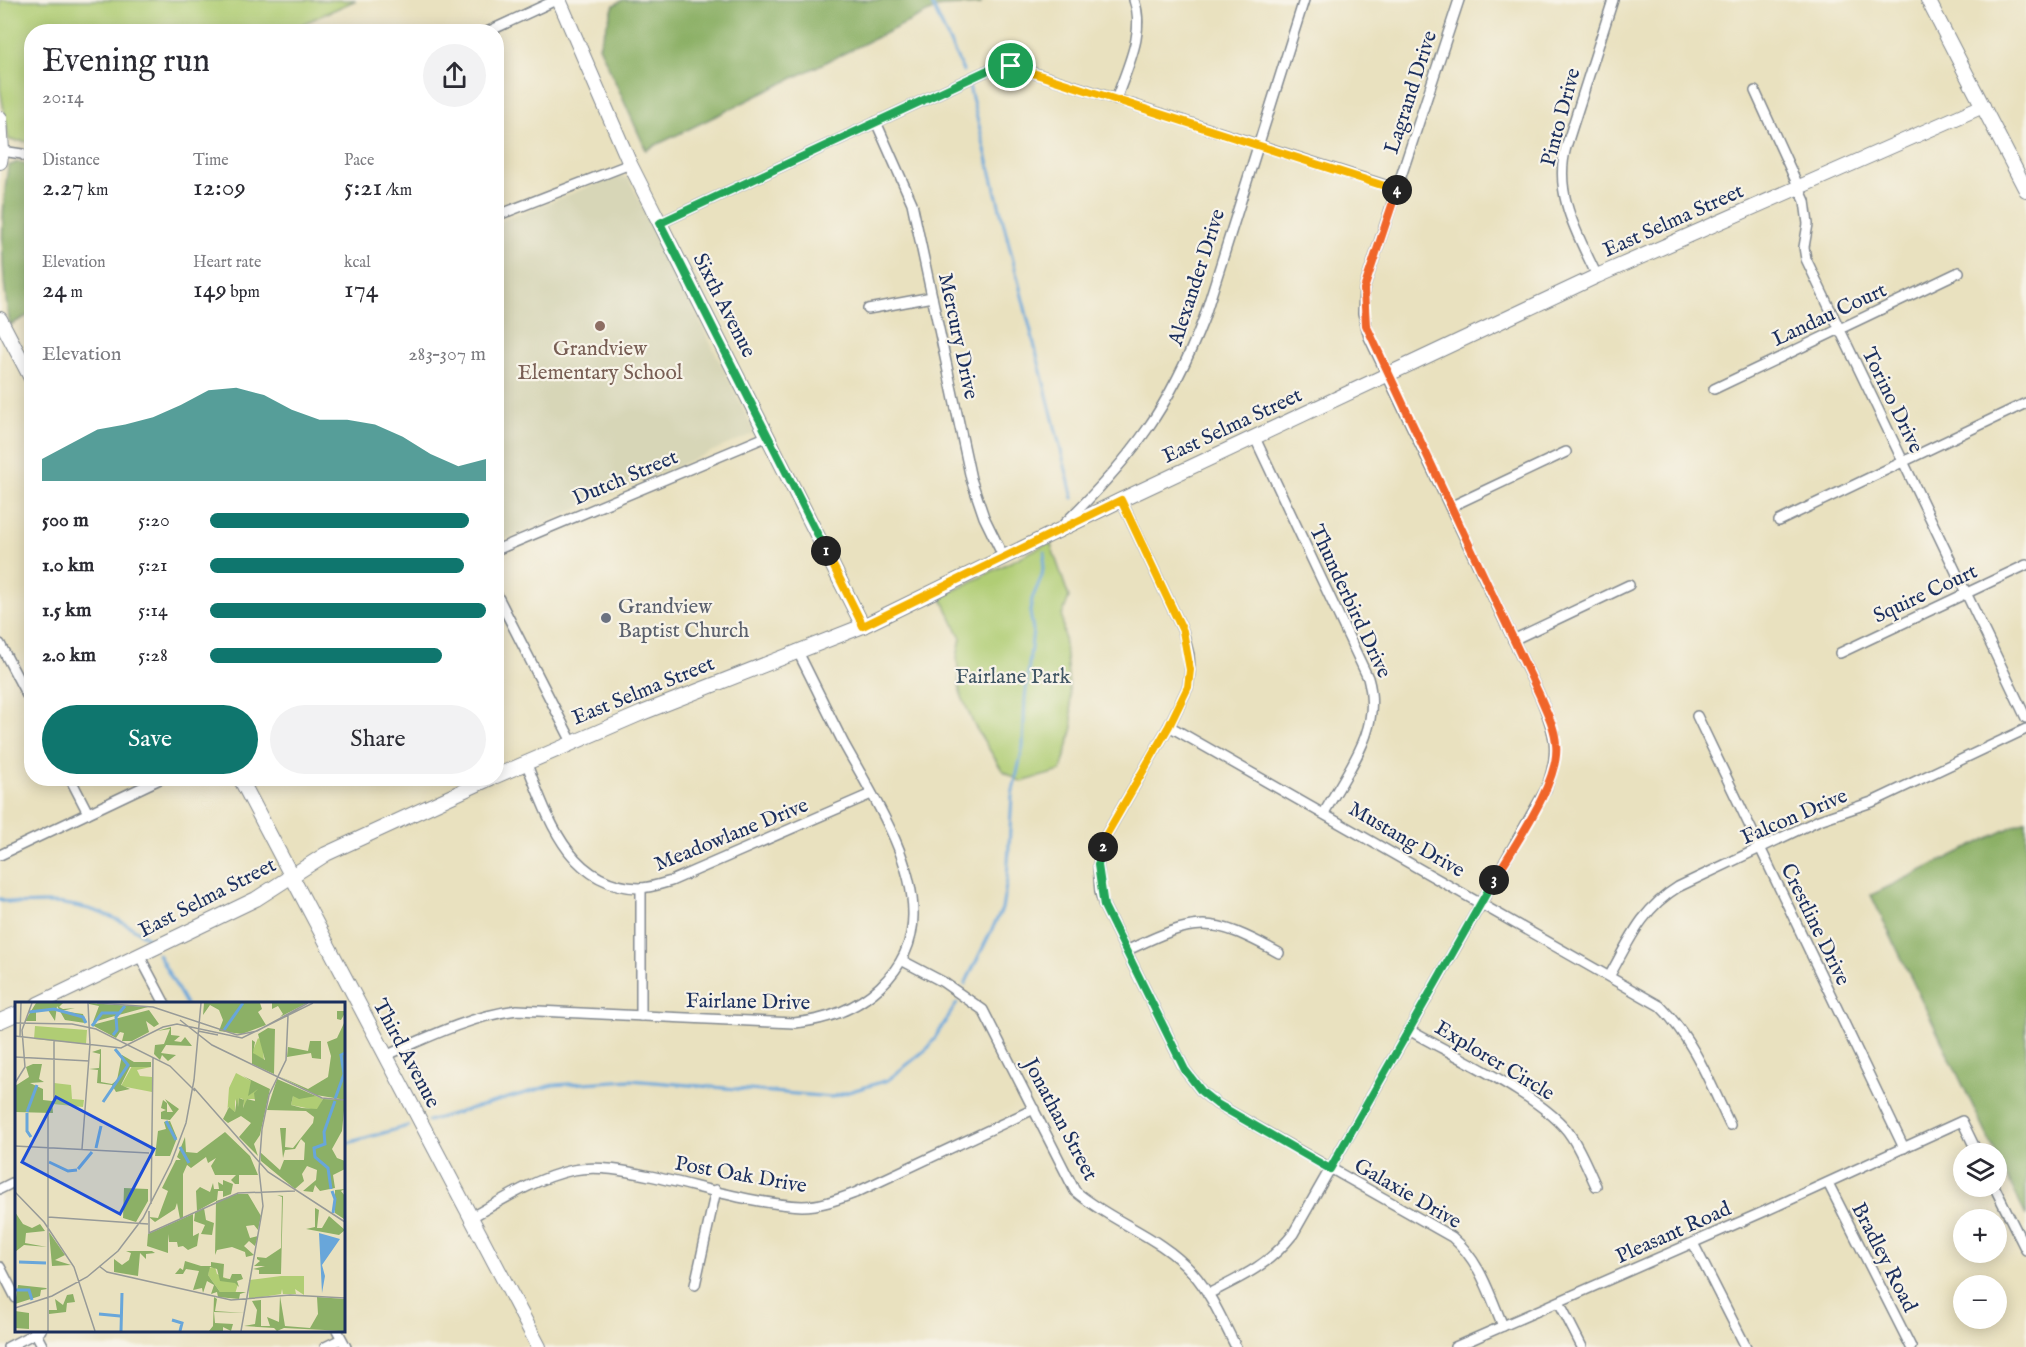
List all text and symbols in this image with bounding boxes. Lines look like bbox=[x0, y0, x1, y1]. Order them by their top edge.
street label: Lagrand Drive bbox=[1379, 27, 1444, 158]
pin bbox=[985, 40, 1036, 91]
text: Evening run bbox=[42, 41, 210, 83]
button: share bbox=[423, 44, 486, 107]
icon: arrive bbox=[994, 49, 1027, 82]
street label: Pinto Drive bbox=[1535, 65, 1588, 170]
text: 20:14 bbox=[42, 85, 84, 110]
text: Distance bbox=[42, 151, 100, 171]
text: Time bbox=[193, 151, 229, 171]
text: Pace bbox=[344, 151, 374, 171]
text: 2.27 bbox=[42, 171, 84, 204]
text: 12:09 bbox=[193, 171, 246, 204]
text: 5:21 bbox=[344, 171, 382, 204]
pin: 4 bbox=[1382, 175, 1412, 205]
street label: East Selma Street bbox=[1599, 178, 1748, 264]
text: 4 bbox=[1393, 180, 1401, 200]
text: km bbox=[84, 181, 108, 201]
text: /km bbox=[382, 181, 412, 201]
street label: Alexander Drive bbox=[1162, 205, 1232, 350]
street label: Sixth Avenue bbox=[686, 249, 762, 363]
text: Elevation bbox=[42, 253, 105, 273]
text: Heart rate bbox=[193, 253, 261, 273]
text: kcal bbox=[344, 253, 371, 273]
street label: Mercury Drive bbox=[931, 271, 984, 402]
text: 24 bbox=[42, 273, 67, 306]
text: 149 bbox=[193, 273, 227, 306]
text: 174 bbox=[344, 273, 379, 306]
street label: Landau Court bbox=[1768, 277, 1891, 354]
text: m bbox=[67, 283, 83, 303]
text: bpm bbox=[227, 283, 260, 303]
marker: Grandview Elementary School bbox=[593, 319, 607, 333]
place label: Grandview Elementary School bbox=[518, 336, 683, 387]
text: Elevation bbox=[42, 342, 121, 367]
text: 283–307 m bbox=[408, 342, 486, 367]
street label: Torino Drive bbox=[1855, 344, 1929, 458]
street label: East Selma Street bbox=[1158, 382, 1307, 471]
street label: Dutch Street bbox=[569, 444, 682, 513]
text: 500 m bbox=[42, 508, 89, 533]
text: 5:20 bbox=[138, 508, 170, 533]
street label: Thunderbird Drive bbox=[1302, 521, 1397, 683]
pin: 1 bbox=[811, 536, 841, 566]
text: 1 bbox=[823, 541, 829, 561]
text: 1.0 km bbox=[42, 553, 94, 578]
text: 5:21 bbox=[138, 553, 167, 578]
street label: Squire Court bbox=[1869, 559, 1982, 630]
place label: Grandview Baptist Church bbox=[618, 594, 749, 645]
text: 1.5 km bbox=[42, 598, 92, 623]
text: 5:14 bbox=[138, 598, 168, 623]
marker: Grandview Baptist Church bbox=[599, 611, 613, 625]
text: 2.0 km bbox=[42, 643, 96, 668]
text: 5:28 bbox=[138, 643, 168, 668]
street label: East Selma Street bbox=[568, 651, 719, 732]
park label: Fairlane Park bbox=[955, 664, 1072, 691]
button: Save bbox=[42, 705, 258, 774]
button: Share bbox=[270, 705, 486, 774]
street label: Falcon Drive bbox=[1737, 783, 1852, 852]
street label: Meadowlane Drive bbox=[651, 792, 813, 879]
street label: Mustang Drive bbox=[1343, 796, 1470, 885]
pin: 2 bbox=[1088, 832, 1118, 862]
text: 2 bbox=[1099, 837, 1107, 857]
street label: East Selma Street bbox=[134, 852, 281, 945]
street label: Crestline Drive bbox=[1773, 859, 1856, 990]
pin: 3 bbox=[1479, 865, 1509, 895]
text: 3 bbox=[1491, 870, 1497, 890]
street label: Fairlane Drive bbox=[685, 988, 811, 1017]
street label: Third Avenue bbox=[366, 994, 446, 1113]
inset map bbox=[15, 1002, 345, 1332]
street label: Explorer Circle bbox=[1429, 1015, 1559, 1108]
street label: Jonathan Street bbox=[1015, 1052, 1103, 1186]
map controls bbox=[1953, 1143, 2007, 1329]
button: layers bbox=[1953, 1143, 2007, 1197]
street label: Post Oak Drive bbox=[673, 1151, 809, 1200]
street label: Galaxie Drive bbox=[1349, 1153, 1466, 1236]
street label: Pleasant Road bbox=[1612, 1196, 1736, 1271]
street label: Bradley Road bbox=[1844, 1198, 1923, 1318]
button: + bbox=[1953, 1209, 2007, 1263]
button: − bbox=[1953, 1275, 2007, 1329]

